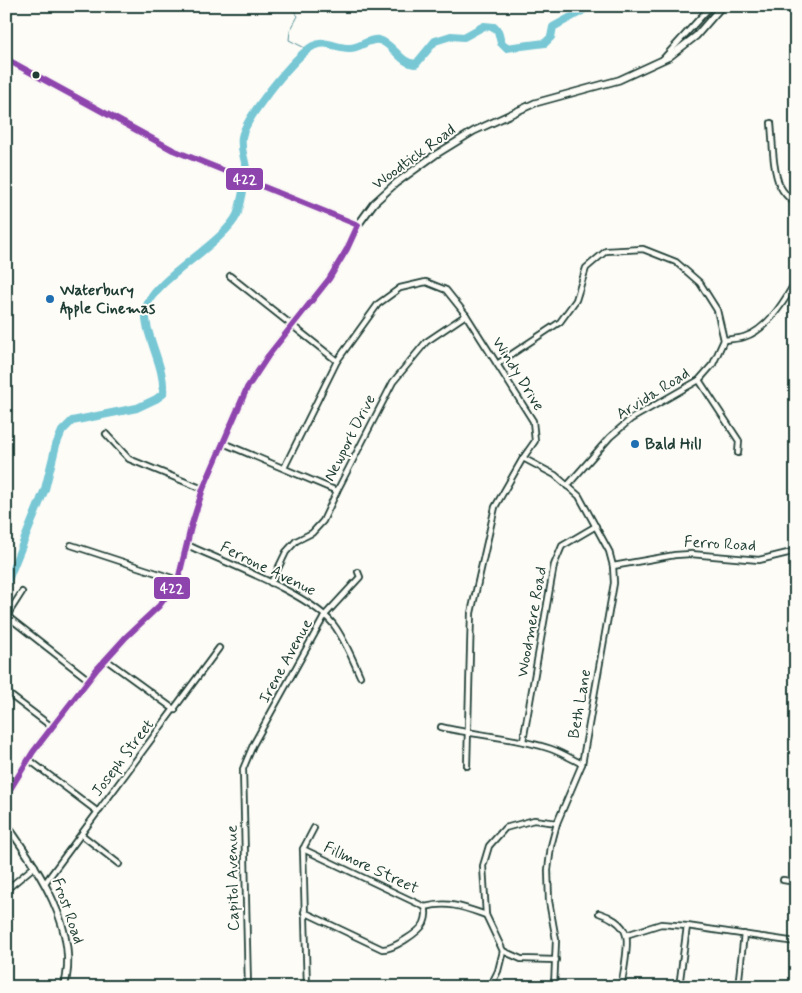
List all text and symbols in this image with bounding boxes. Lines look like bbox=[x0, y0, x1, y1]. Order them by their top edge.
unlabelled marker bbox=[31, 70, 41, 80]
street label: Woodtick Road bbox=[368, 120, 460, 194]
line badge: 422 bbox=[225, 167, 264, 191]
text: 422 bbox=[233, 171, 258, 189]
place label: Waterbury Apple Cinemas bbox=[59, 280, 156, 320]
marker: Waterbury Apple Cinemas bbox=[44, 293, 56, 305]
street label: Windy Drive bbox=[487, 333, 549, 415]
street label: Arvida Road bbox=[612, 363, 694, 425]
street label: Newport Drive bbox=[319, 391, 381, 485]
place label: Bald Hill bbox=[645, 434, 701, 455]
marker: Bald Hill bbox=[629, 438, 641, 450]
street label: Ferro Road bbox=[684, 532, 756, 556]
street label: Ferrone Avenue bbox=[217, 537, 319, 601]
street label: Woodmere Road bbox=[512, 565, 552, 679]
line badge: 422 bbox=[153, 576, 191, 600]
text: 422 bbox=[160, 580, 185, 598]
street label: Irene Avenue bbox=[254, 615, 318, 707]
street label: Beth Lane bbox=[564, 668, 596, 740]
street label: Joseph Street bbox=[87, 715, 159, 801]
street label: Capitol Avenue bbox=[222, 825, 244, 931]
street label: Fillmore Street bbox=[320, 837, 422, 899]
street label: Frost Road bbox=[47, 875, 89, 947]

